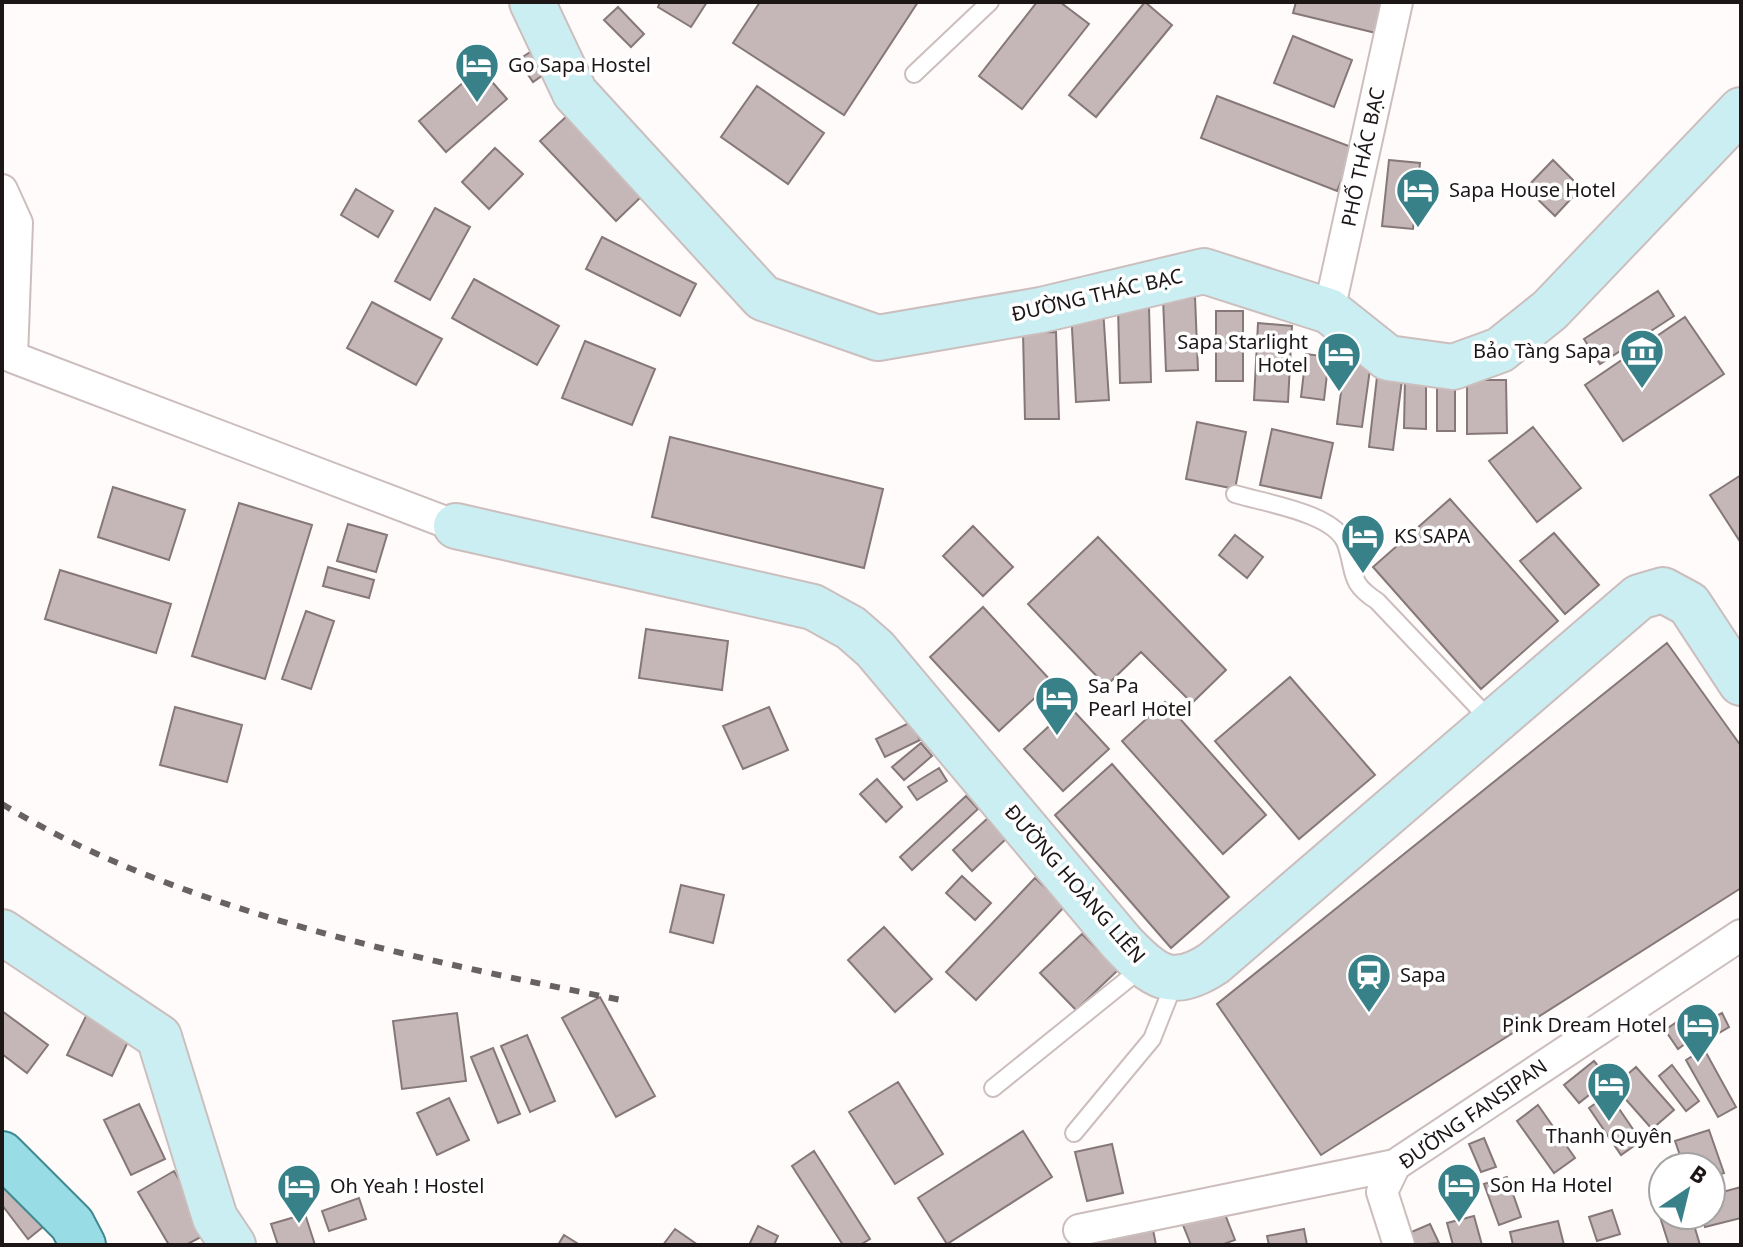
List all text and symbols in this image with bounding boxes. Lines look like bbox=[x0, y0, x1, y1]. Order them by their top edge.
hotel icon: Go Sapa Hostel bbox=[453, 41, 501, 104]
place label: Go Sapa Hostel bbox=[508, 51, 651, 78]
street label: PHỐ THÁC BẠC bbox=[1335, 84, 1391, 229]
hotel icon: Sapa House Hotel bbox=[1394, 166, 1442, 229]
place label: Sapa House Hotel bbox=[1449, 176, 1616, 203]
street label: ĐƯỜNG THÁC BẠC bbox=[1009, 262, 1185, 327]
museum icon: Bảo Tàng Sapa bbox=[1618, 327, 1666, 390]
place label: Sapa Starlight Hotel bbox=[1177, 328, 1308, 378]
hotel icon: Sapa Starlight Hotel bbox=[1315, 330, 1363, 393]
place label: Bảo Tàng Sapa bbox=[1473, 337, 1611, 364]
hotel icon: KS SAPA bbox=[1339, 512, 1387, 575]
place label: KS SAPA bbox=[1394, 522, 1470, 549]
place label: Sa Pa Pearl Hotel bbox=[1088, 672, 1192, 722]
hotel icon: Sa Pa Pearl Hotel bbox=[1033, 674, 1081, 737]
street label: ĐƯỜNG HOÀNG LIÊN bbox=[999, 799, 1152, 969]
station icon: Sapa bbox=[1345, 951, 1393, 1014]
place label: Sapa bbox=[1400, 961, 1446, 988]
hotel icon: Pink Dream Hotel bbox=[1674, 1001, 1722, 1064]
place label: Pink Dream Hotel bbox=[1502, 1011, 1667, 1038]
street label: ĐƯỜNG FANSIPAN bbox=[1393, 1052, 1552, 1175]
hotel icon: Thanh Quyên bbox=[1585, 1060, 1633, 1123]
place label: Thanh Quyên bbox=[1546, 1122, 1672, 1149]
north arrow bbox=[1647, 1151, 1727, 1231]
text: B bbox=[1684, 1157, 1714, 1190]
hotel icon: Son Ha Hotel bbox=[1435, 1161, 1483, 1224]
hotel icon: Oh Yeah ! Hostel bbox=[275, 1162, 323, 1225]
place label: Son Ha Hotel bbox=[1490, 1171, 1612, 1198]
place label: Oh Yeah ! Hostel bbox=[330, 1172, 484, 1199]

